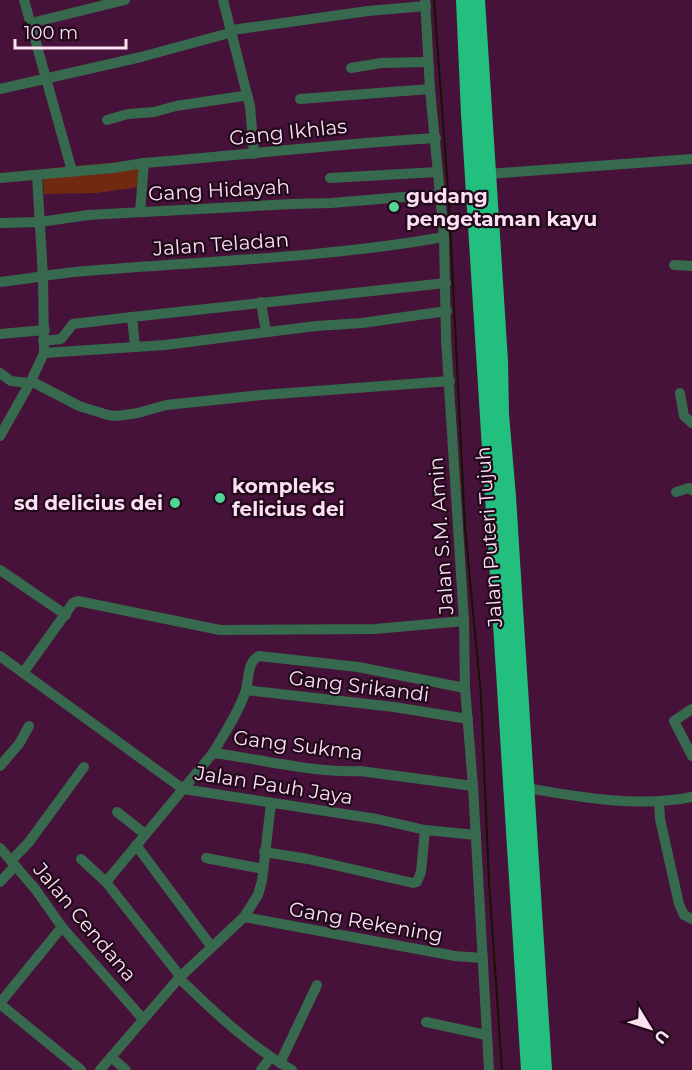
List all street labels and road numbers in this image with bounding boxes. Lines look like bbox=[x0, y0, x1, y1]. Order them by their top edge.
street label: Gang Ikhlas bbox=[228, 114, 348, 150]
street label: Gang Hidayah bbox=[147, 174, 291, 206]
street label: Jalan Teladan bbox=[151, 227, 290, 261]
street label: Jalan Puteri Tujuh bbox=[471, 446, 507, 629]
street label: Jalan S.M. Amin bbox=[424, 456, 459, 617]
street label: Gang Srikandi bbox=[287, 665, 431, 707]
street label: Gang Sukma bbox=[232, 725, 364, 765]
street label: Jalan Pauh Jaya bbox=[192, 761, 355, 809]
street label: Jalan Cendana bbox=[28, 857, 142, 986]
street label: Gang Rekening bbox=[287, 897, 445, 947]

